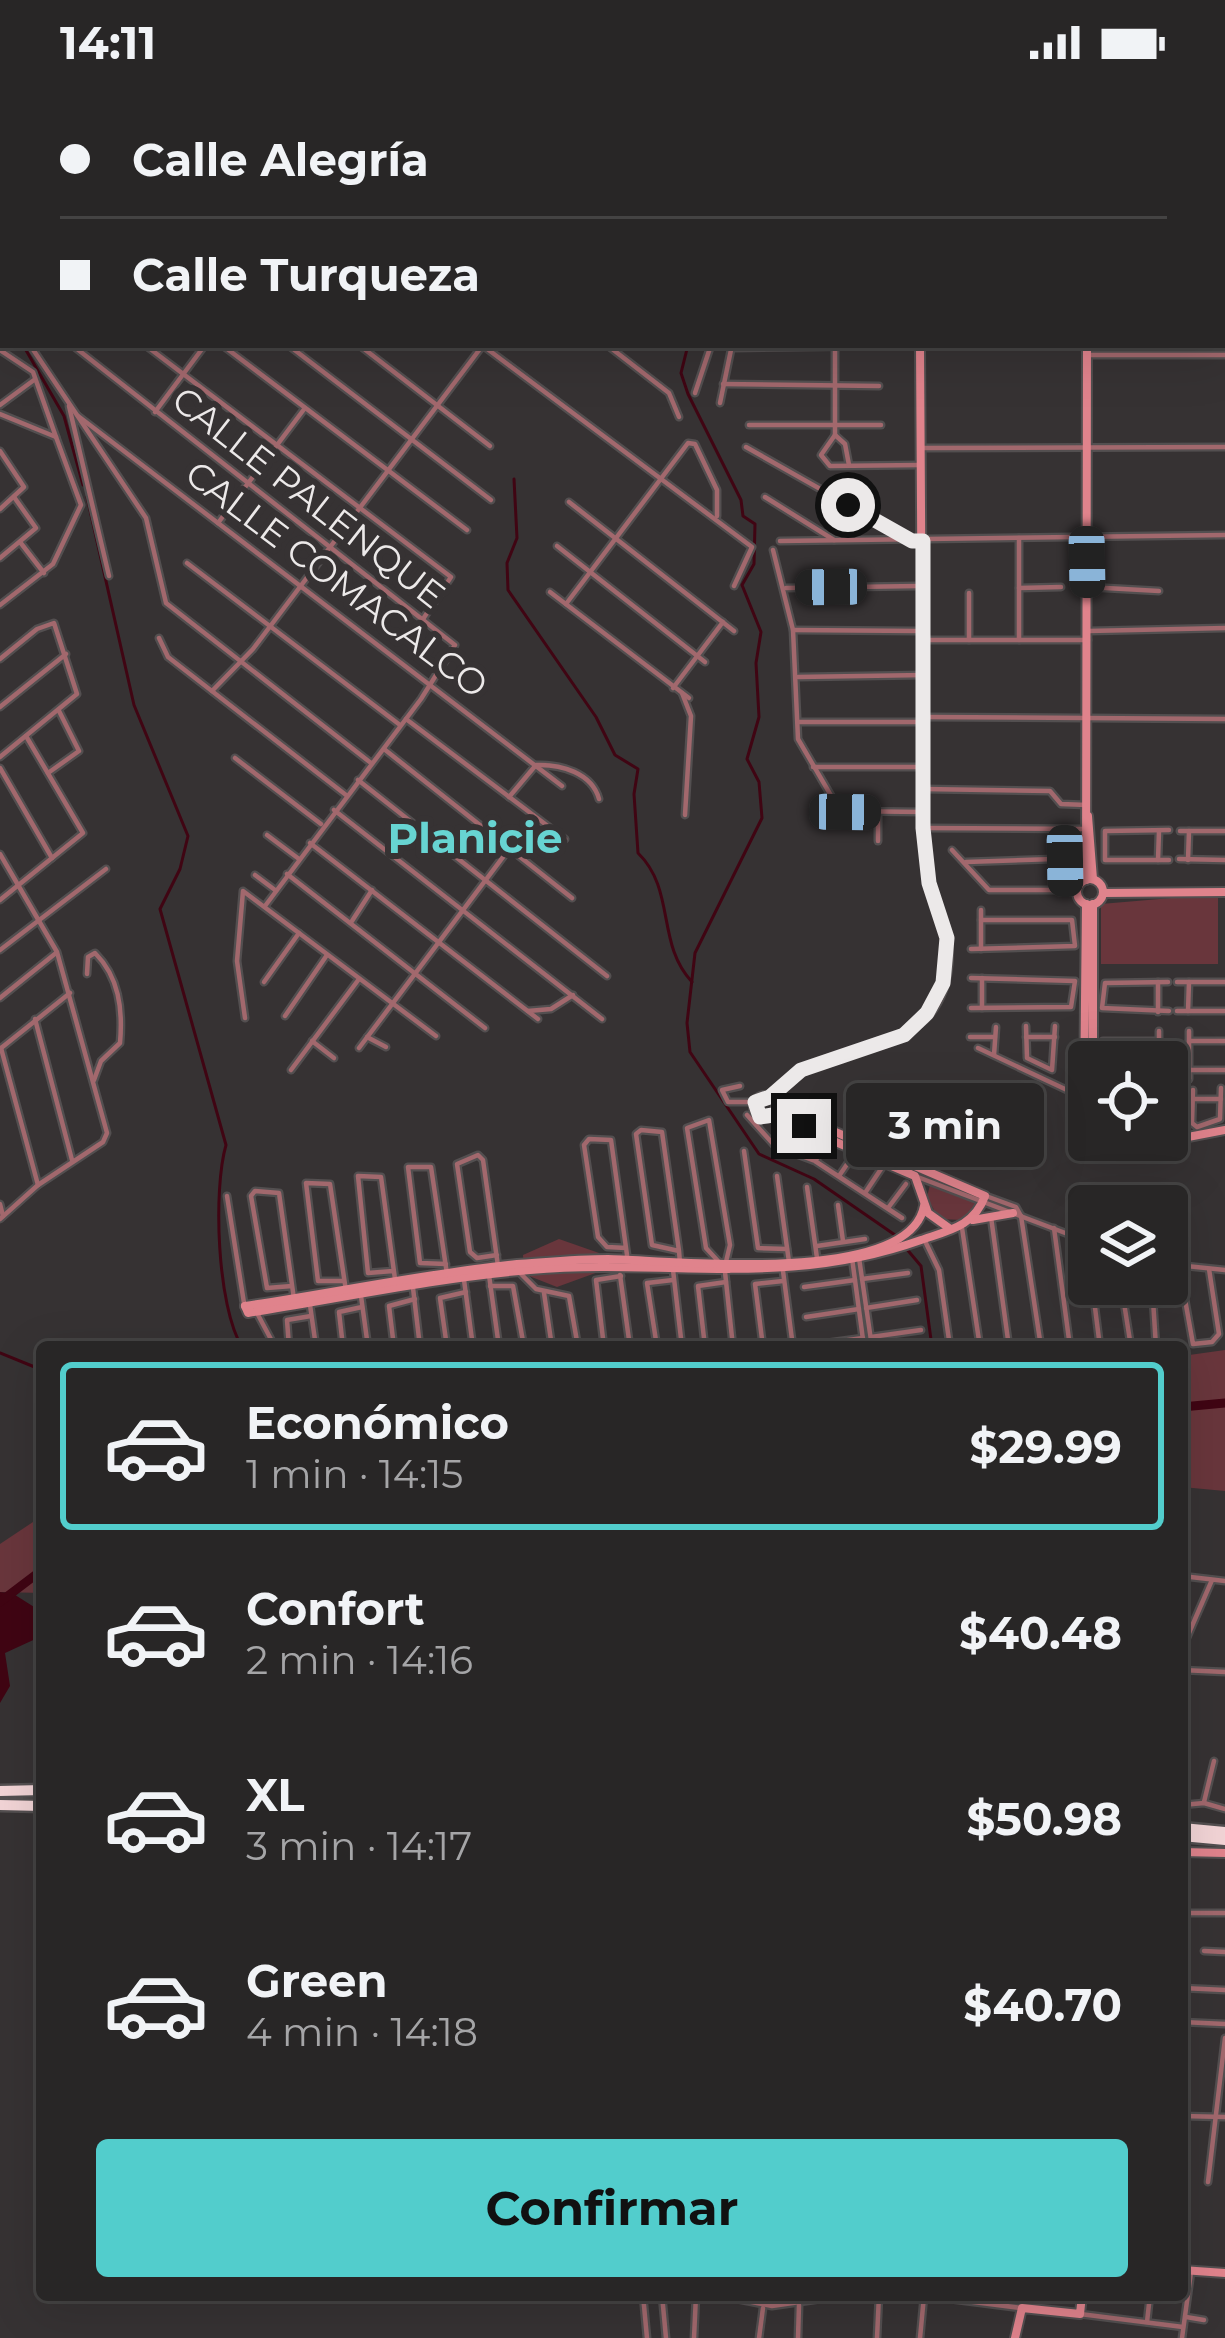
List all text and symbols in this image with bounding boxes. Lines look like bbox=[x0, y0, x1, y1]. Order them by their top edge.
text: 14:11 bbox=[60, 15, 156, 70]
text: Calle Alegría bbox=[132, 132, 429, 187]
text: Calle Turqueza bbox=[132, 247, 480, 302]
street label: CALLE PALENQUE bbox=[164, 377, 454, 617]
street label: CALLE COMACALCO bbox=[177, 451, 497, 707]
route start bbox=[821, 478, 875, 532]
car bbox=[1068, 526, 1106, 598]
car bbox=[795, 568, 867, 606]
car bbox=[809, 793, 881, 831]
district label: Planicie bbox=[388, 812, 562, 864]
car bbox=[1046, 825, 1084, 897]
map controls bbox=[1068, 1041, 1188, 1305]
button: locate bbox=[1068, 1041, 1188, 1161]
callout: 3 min bbox=[846, 1084, 1044, 1168]
route end bbox=[777, 1099, 831, 1153]
text: 3 min bbox=[888, 1101, 1002, 1149]
button: layers bbox=[1068, 1185, 1188, 1305]
icon: car bbox=[102, 1392, 210, 1500]
text: Económico bbox=[246, 1395, 509, 1450]
text: $29.99 bbox=[970, 1419, 1122, 1474]
text: 1 min · 14:15 bbox=[246, 1450, 463, 1498]
icon: car bbox=[102, 1578, 210, 1686]
text: Confort bbox=[246, 1581, 425, 1636]
text: $40.48 bbox=[959, 1605, 1122, 1660]
text: 2 min · 14:16 bbox=[246, 1636, 473, 1684]
icon: car bbox=[102, 1764, 210, 1872]
text: XL bbox=[246, 1767, 304, 1822]
text: $50.98 bbox=[966, 1791, 1122, 1846]
text: 3 min · 14:17 bbox=[246, 1822, 472, 1870]
icon: car bbox=[102, 1950, 210, 2058]
text: Green bbox=[246, 1953, 388, 2008]
text: $40.70 bbox=[963, 1977, 1122, 2032]
text: 4 min · 14:18 bbox=[246, 2008, 478, 2056]
button: Confirmar bbox=[96, 2139, 1128, 2277]

